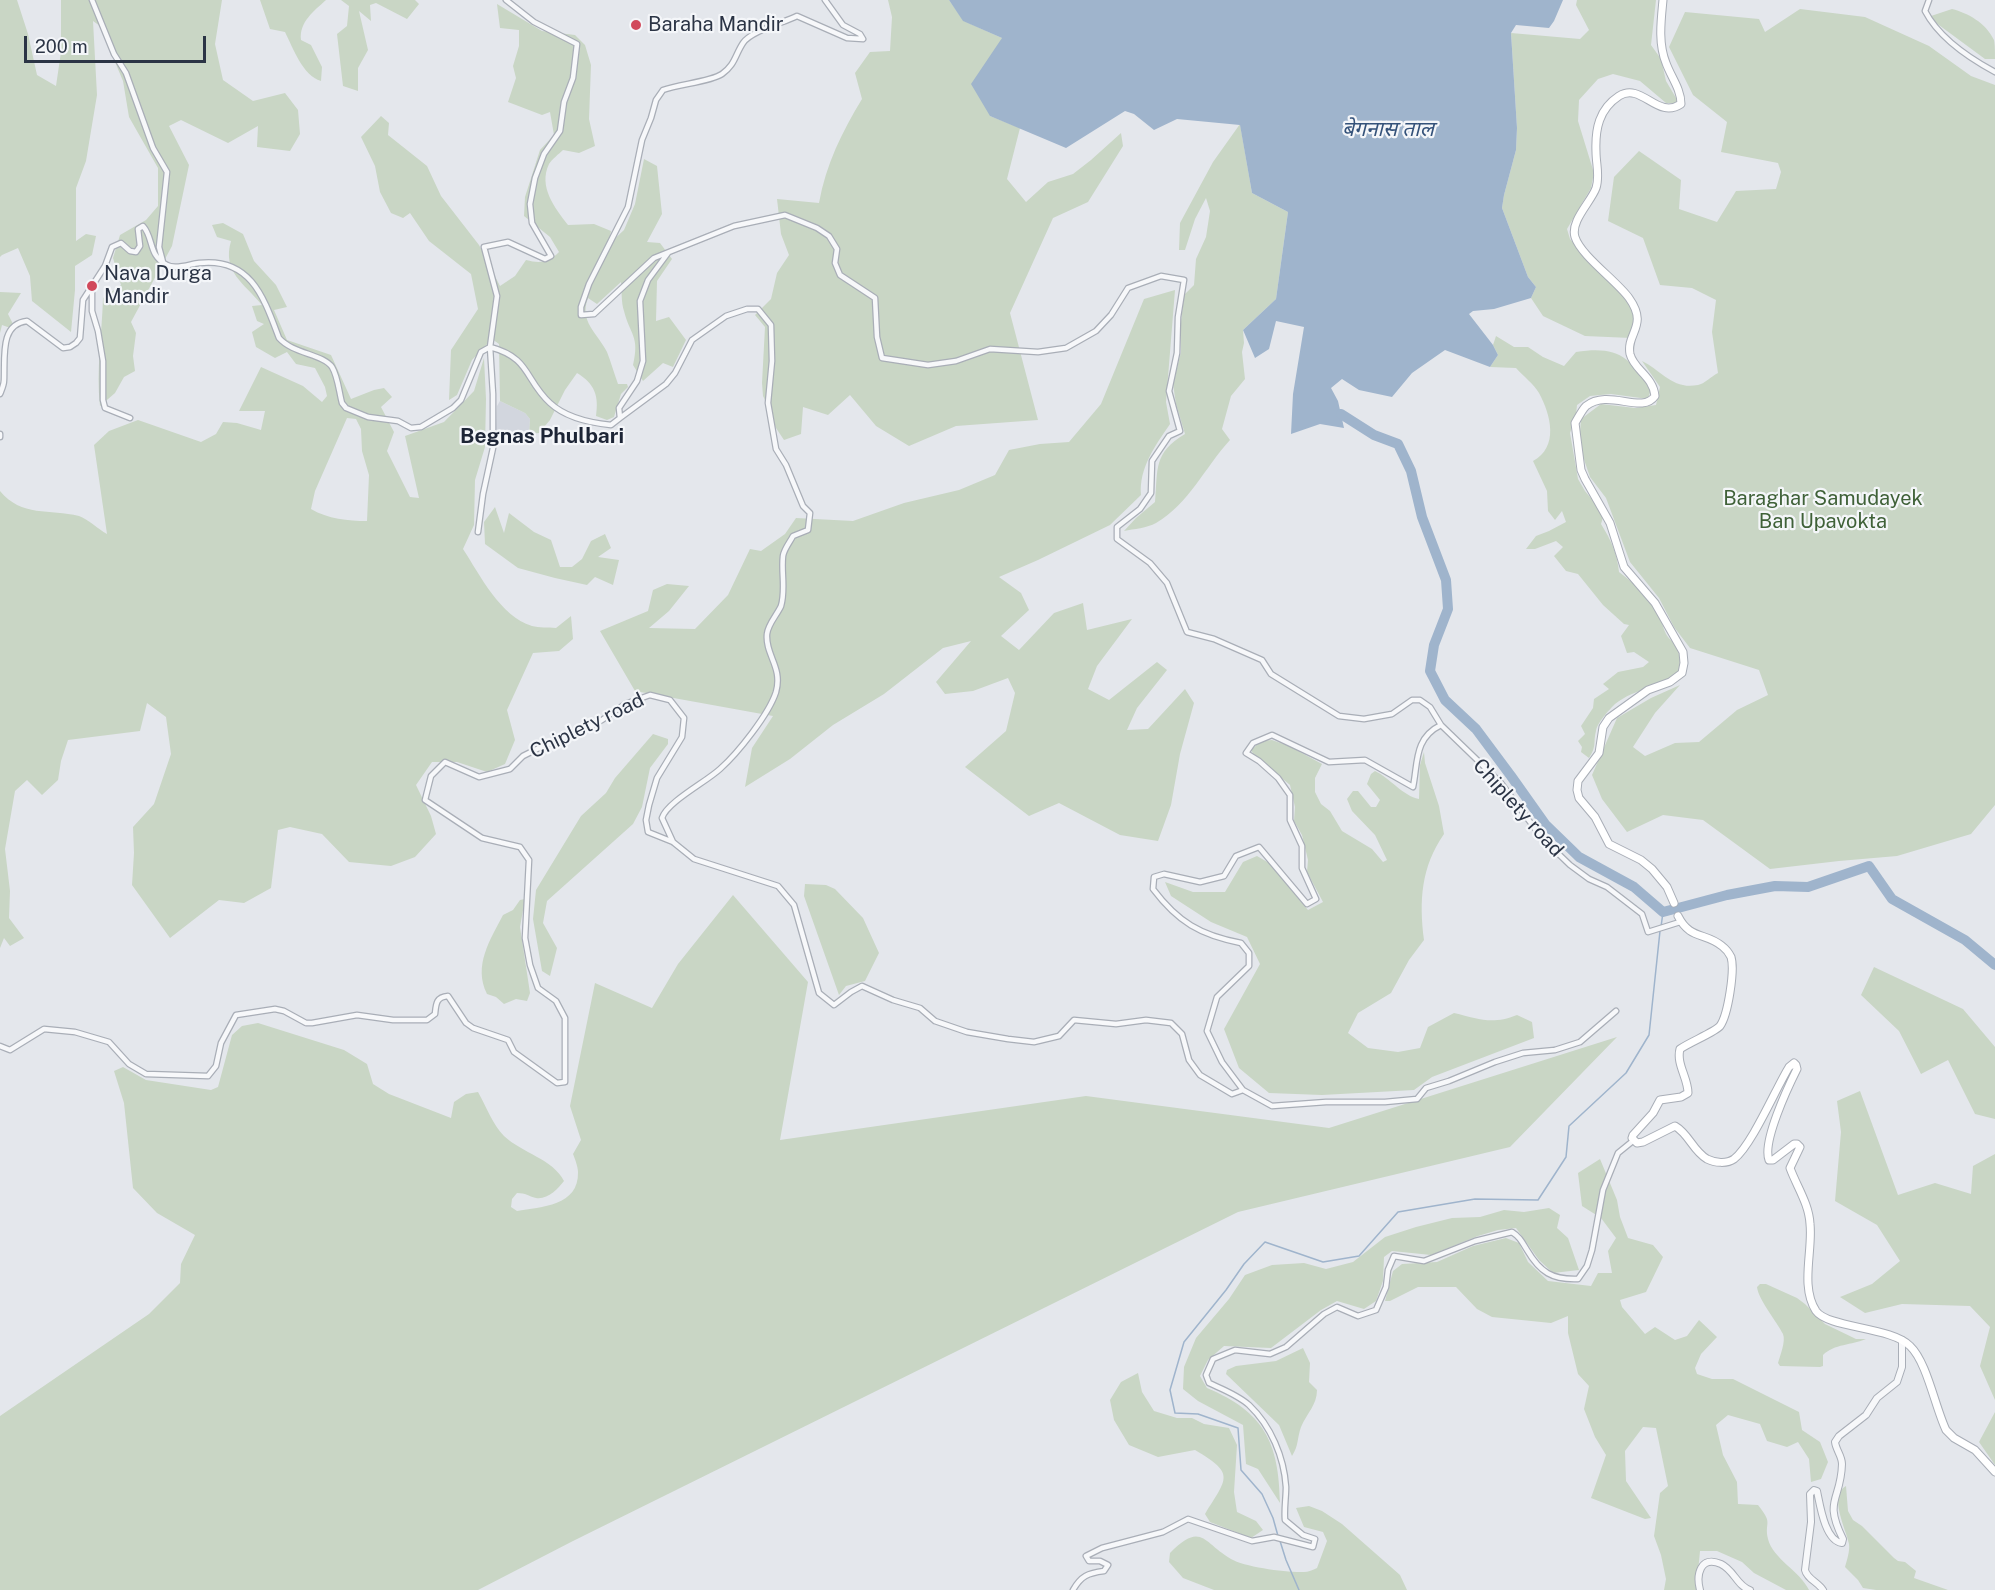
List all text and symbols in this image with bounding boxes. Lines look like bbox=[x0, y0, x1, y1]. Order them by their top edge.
place label: Baraha Mandir bbox=[648, 13, 784, 37]
marker: Baraha Mandir bbox=[629, 18, 643, 32]
scale bar bbox=[27, 24, 208, 62]
text: 200 m bbox=[35, 36, 88, 57]
water label: बेगनास ताल bbox=[1342, 117, 1434, 143]
place label: Nava Durga Mandir bbox=[104, 262, 212, 309]
marker: Nava Durga Mandir bbox=[85, 279, 99, 293]
district label: Begnas Phulbari bbox=[460, 424, 624, 450]
park label: Baraghar Samudayek Ban Upavokta bbox=[1723, 487, 1923, 534]
street label: Chiplety road bbox=[526, 688, 648, 764]
street label: Chiplety road bbox=[1468, 754, 1568, 862]

